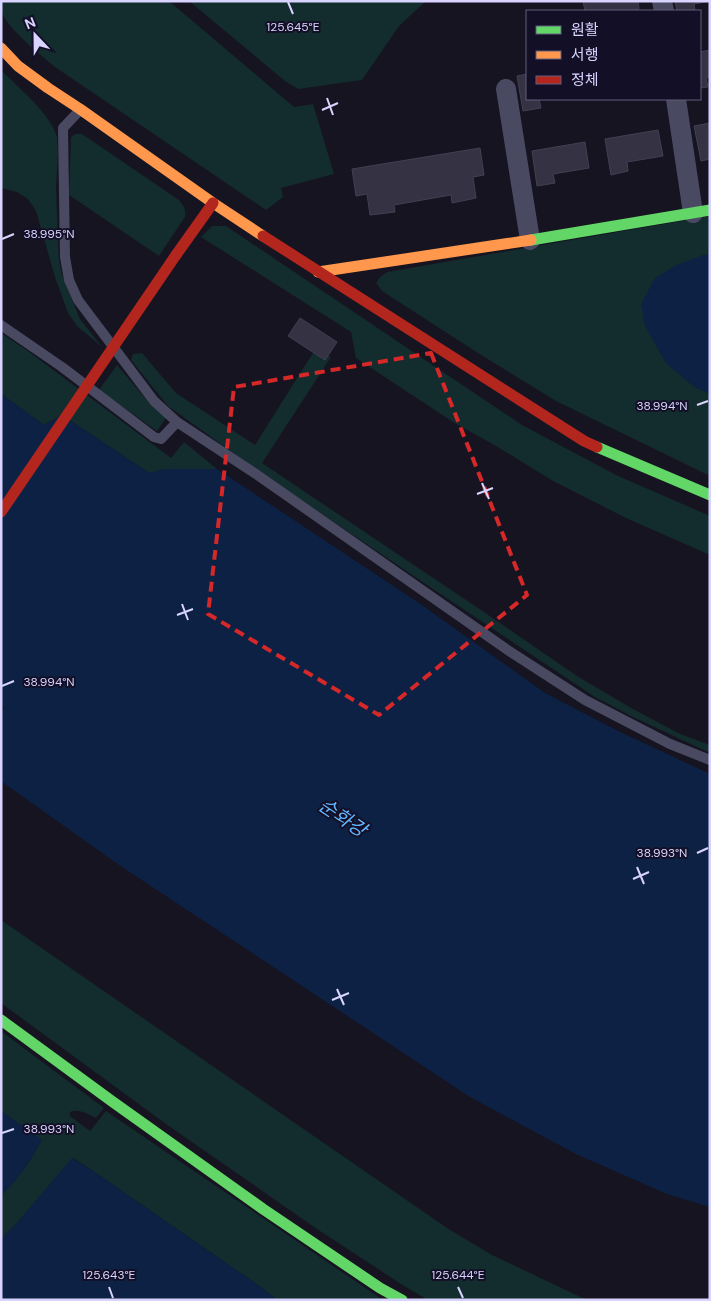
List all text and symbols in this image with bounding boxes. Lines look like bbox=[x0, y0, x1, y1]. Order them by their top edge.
north arrow bbox=[10, 10, 60, 60]
legend bbox=[526, 10, 701, 100]
text: N bbox=[22, 13, 38, 33]
text: 125.645°E bbox=[266, 19, 320, 35]
text: 원활 bbox=[571, 20, 599, 40]
text: 서행 bbox=[571, 45, 599, 65]
text: 정체 bbox=[571, 70, 599, 90]
text: 38.995°N bbox=[23, 226, 75, 242]
text: 38.994°N bbox=[636, 398, 688, 414]
text: 38.994°N bbox=[23, 674, 75, 690]
water label: 순화강 bbox=[314, 792, 374, 844]
text: 38.993°N bbox=[637, 845, 687, 861]
text: 38.993°N bbox=[24, 1121, 74, 1137]
text: 125.643°E bbox=[83, 1267, 136, 1283]
text: 125.644°E bbox=[432, 1267, 485, 1283]

